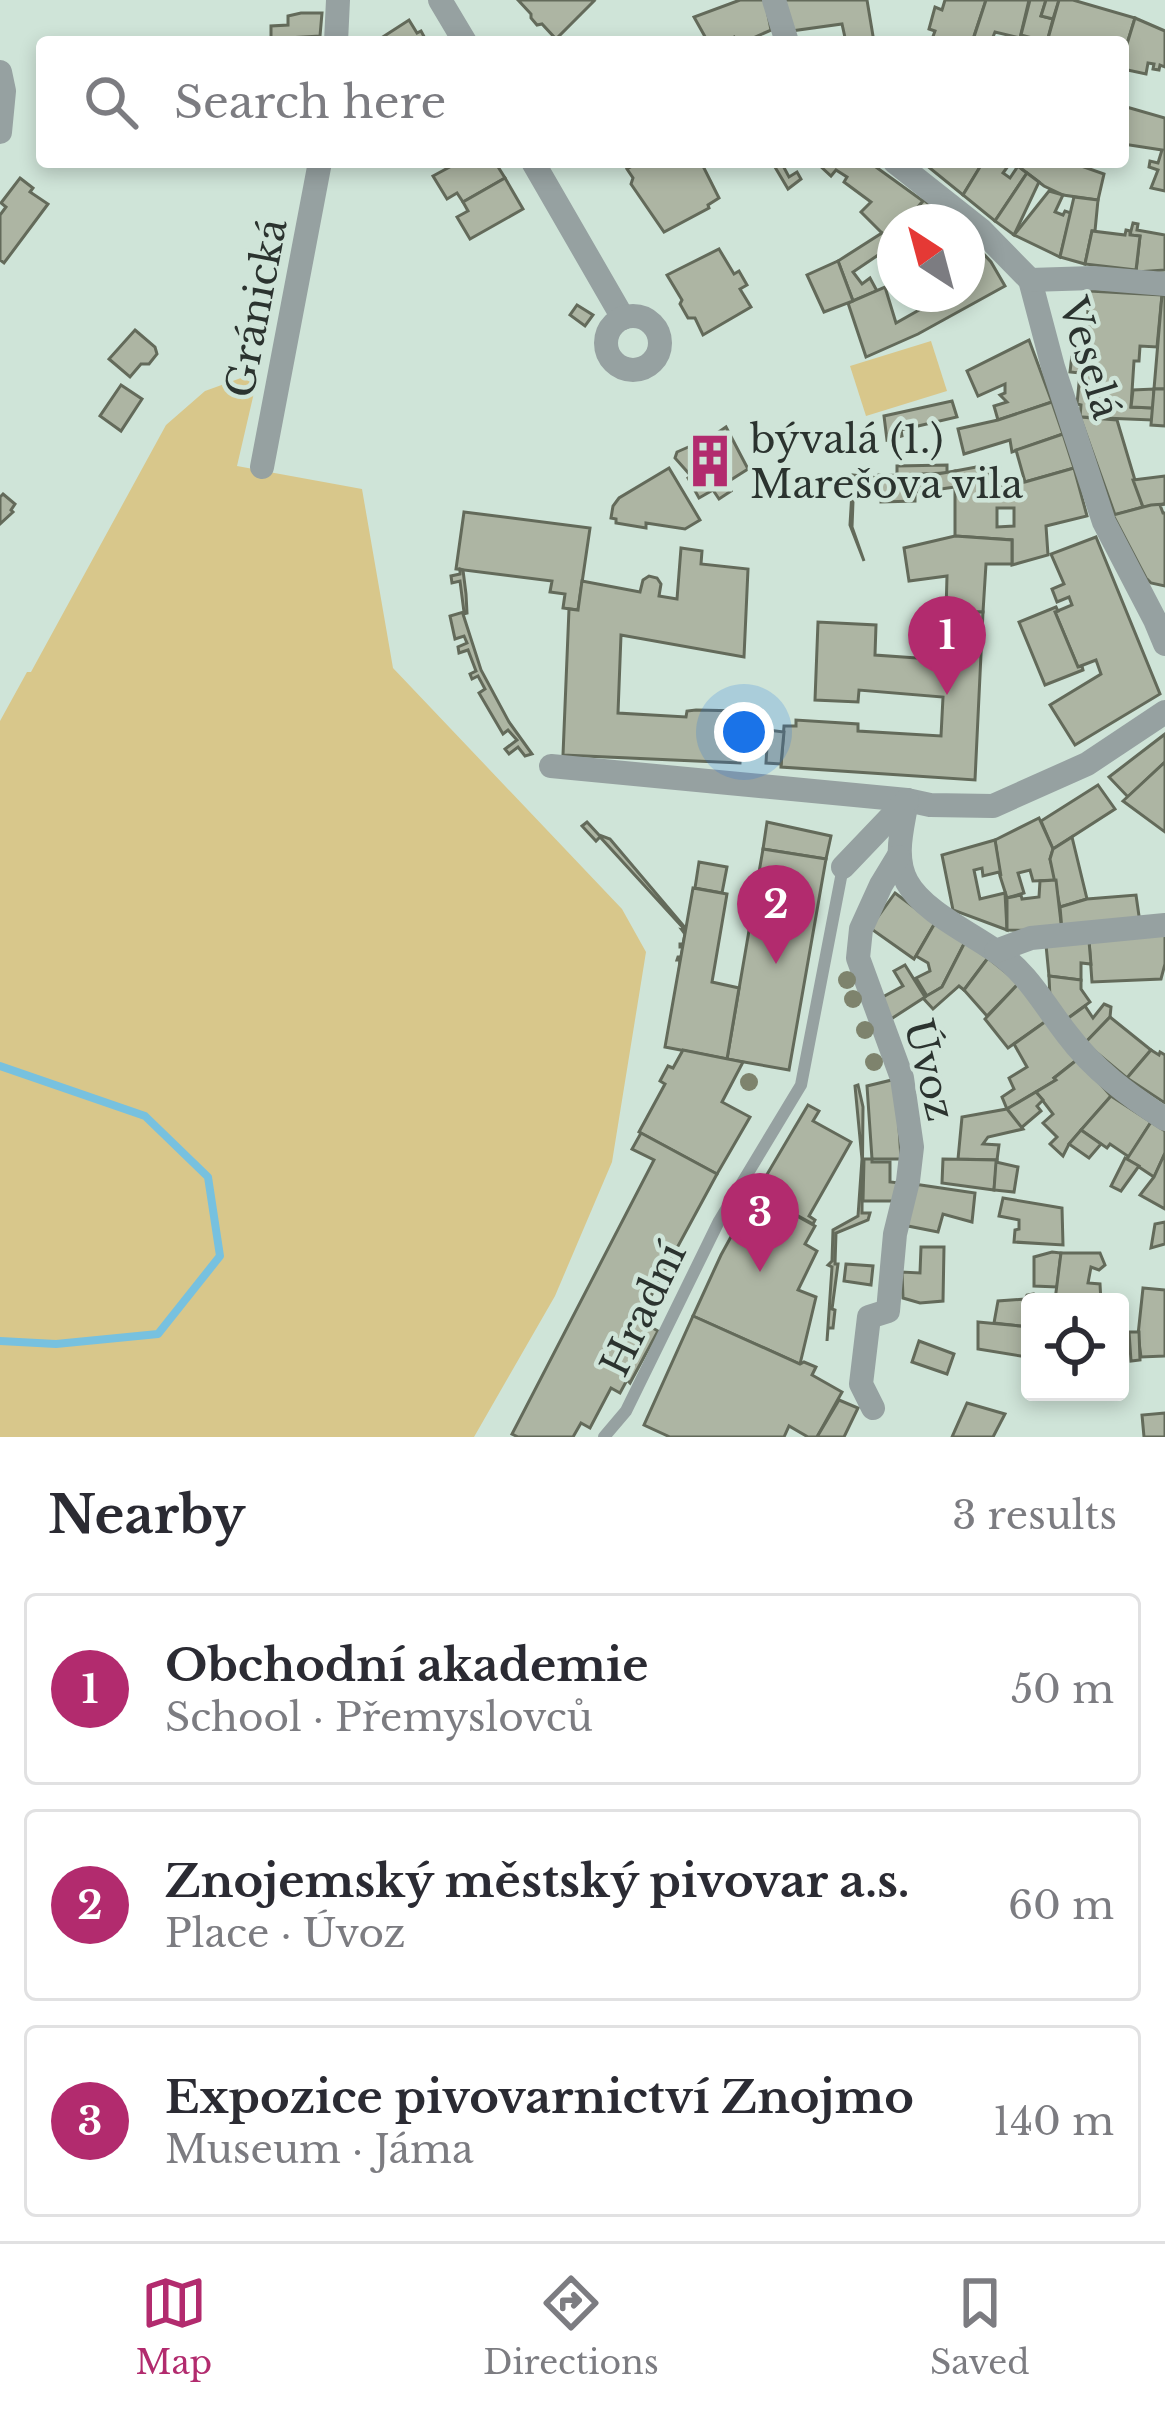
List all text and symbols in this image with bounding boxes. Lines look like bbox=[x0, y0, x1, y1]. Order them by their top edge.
search box bbox=[36, 36, 1129, 168]
icon: search bbox=[78, 69, 144, 135]
text: Search here bbox=[174, 74, 446, 130]
north arrow bbox=[877, 204, 985, 312]
street label: Gránická bbox=[215, 214, 298, 402]
street label: Veselá bbox=[1048, 291, 1131, 425]
place label: bývalá (1.) Marešova vila bbox=[749, 415, 1023, 509]
building icon: bývalá (1.) Marešova vila bbox=[681, 432, 739, 490]
pin: 1 bbox=[908, 596, 986, 695]
your location bbox=[714, 702, 774, 762]
pin: 2 bbox=[737, 865, 815, 964]
street label: Úvoz bbox=[893, 1014, 966, 1126]
pin: 3 bbox=[721, 1173, 799, 1272]
street label: Hradní bbox=[590, 1234, 697, 1384]
map controls bbox=[1021, 1293, 1129, 1401]
button: locate bbox=[1021, 1293, 1129, 1401]
text: Nearby bbox=[48, 1484, 245, 1547]
text: 3 results bbox=[952, 1491, 1117, 1540]
text: Obchodní akademie bbox=[165, 1637, 649, 1693]
text: 1 bbox=[81, 1665, 99, 1714]
text: 50 m bbox=[1011, 1665, 1114, 1714]
text: School · Přemyslovců bbox=[165, 1693, 593, 1742]
text: Znojemský městský pivovar a.s. bbox=[165, 1853, 910, 1909]
text: 2 bbox=[77, 1881, 103, 1930]
text: 60 m bbox=[1008, 1881, 1114, 1930]
text: Place · Úvoz bbox=[165, 1909, 405, 1958]
text: Expozice pivovarnictví Znojmo bbox=[165, 2069, 914, 2125]
text: 3 bbox=[78, 2097, 102, 2146]
text: 140 m bbox=[993, 2097, 1114, 2146]
text: Museum · Jáma bbox=[165, 2125, 474, 2174]
tab: Map bbox=[136, 2270, 212, 2383]
tab: Directions bbox=[483, 2270, 659, 2383]
tab: Saved bbox=[930, 2270, 1029, 2383]

